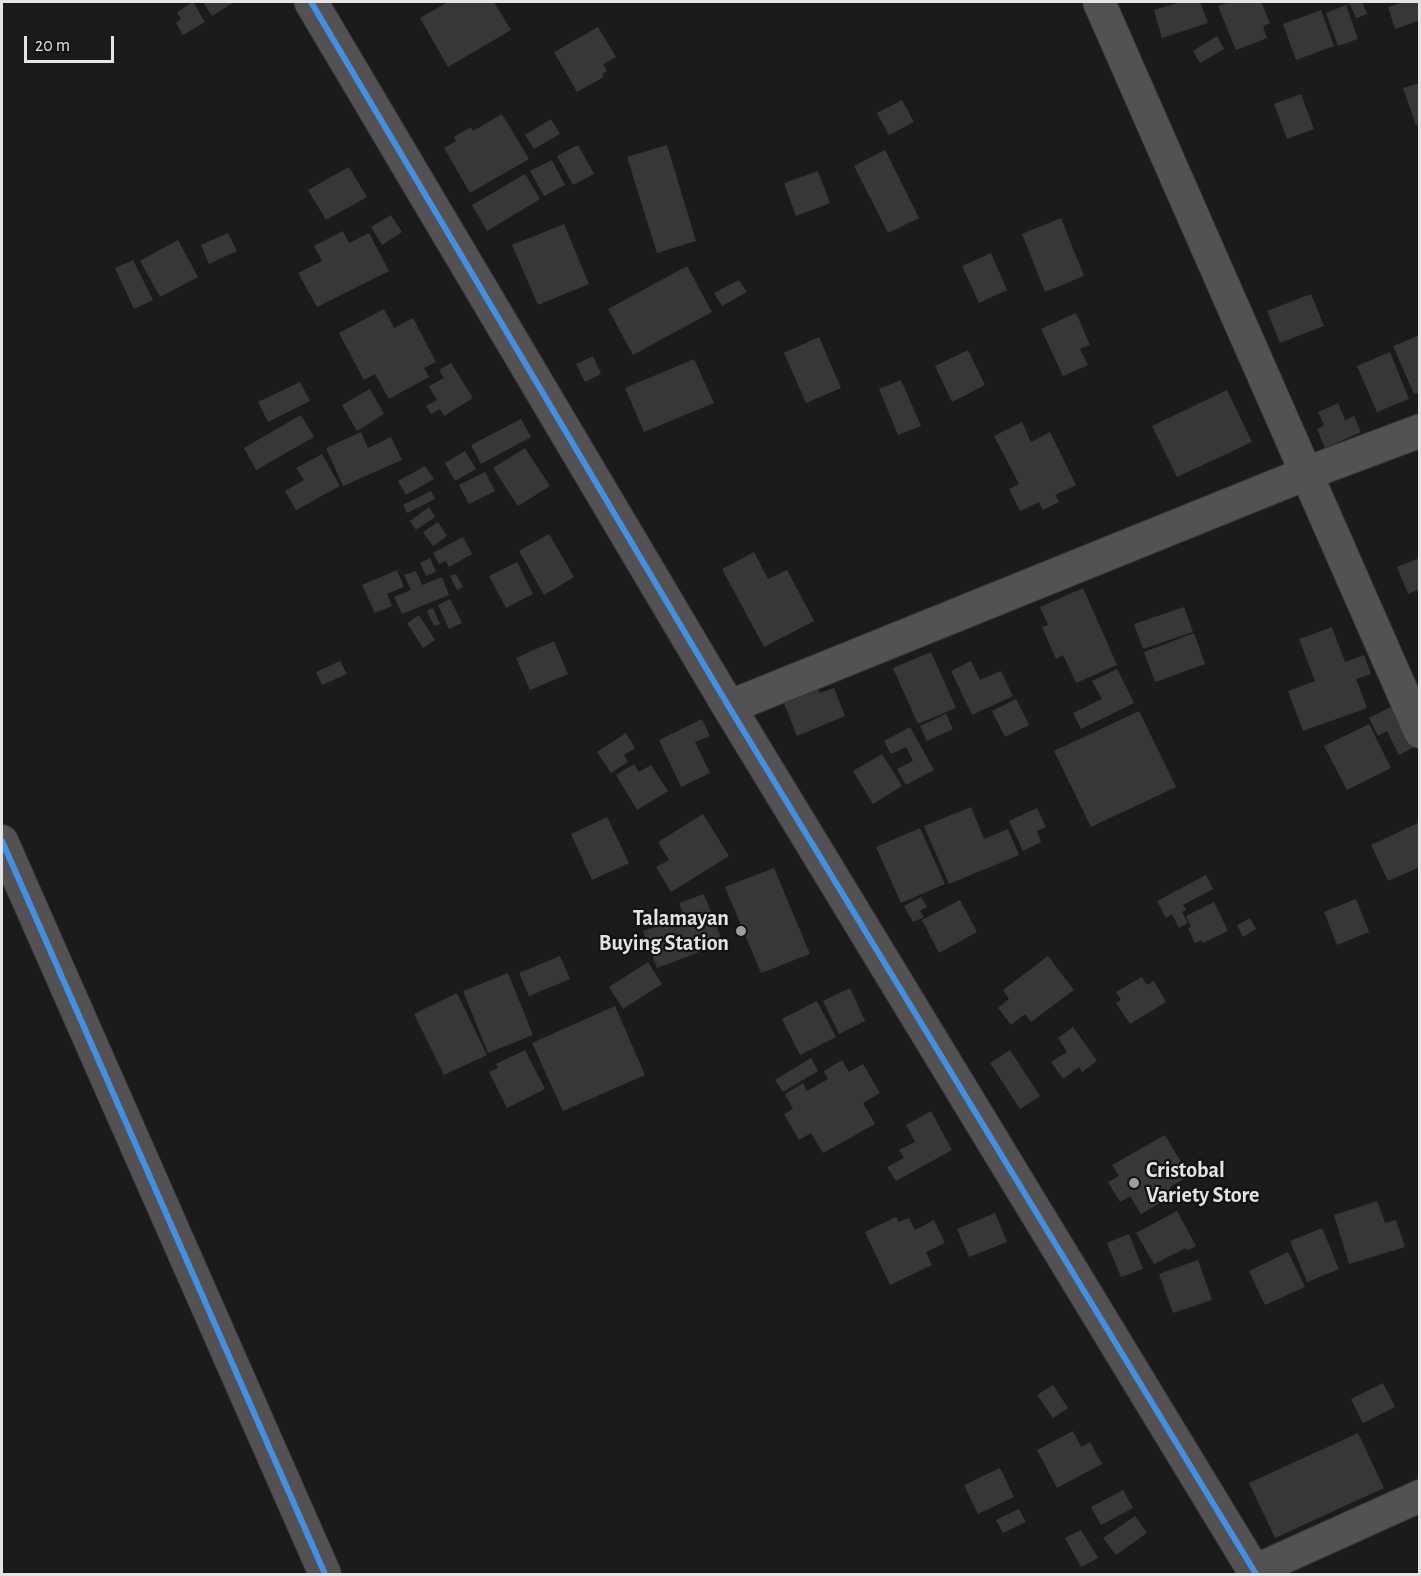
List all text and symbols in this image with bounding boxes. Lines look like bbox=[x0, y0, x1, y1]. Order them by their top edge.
scale bar bbox=[27, 24, 117, 62]
text: 20 m bbox=[35, 37, 70, 55]
place label: Talamayan Buying Station bbox=[599, 905, 729, 956]
marker: Talamayan Buying Station bbox=[734, 924, 748, 938]
place label: Cristobal Variety Store bbox=[1146, 1157, 1259, 1208]
marker: Cristobal Variety Store bbox=[1127, 1176, 1141, 1190]

